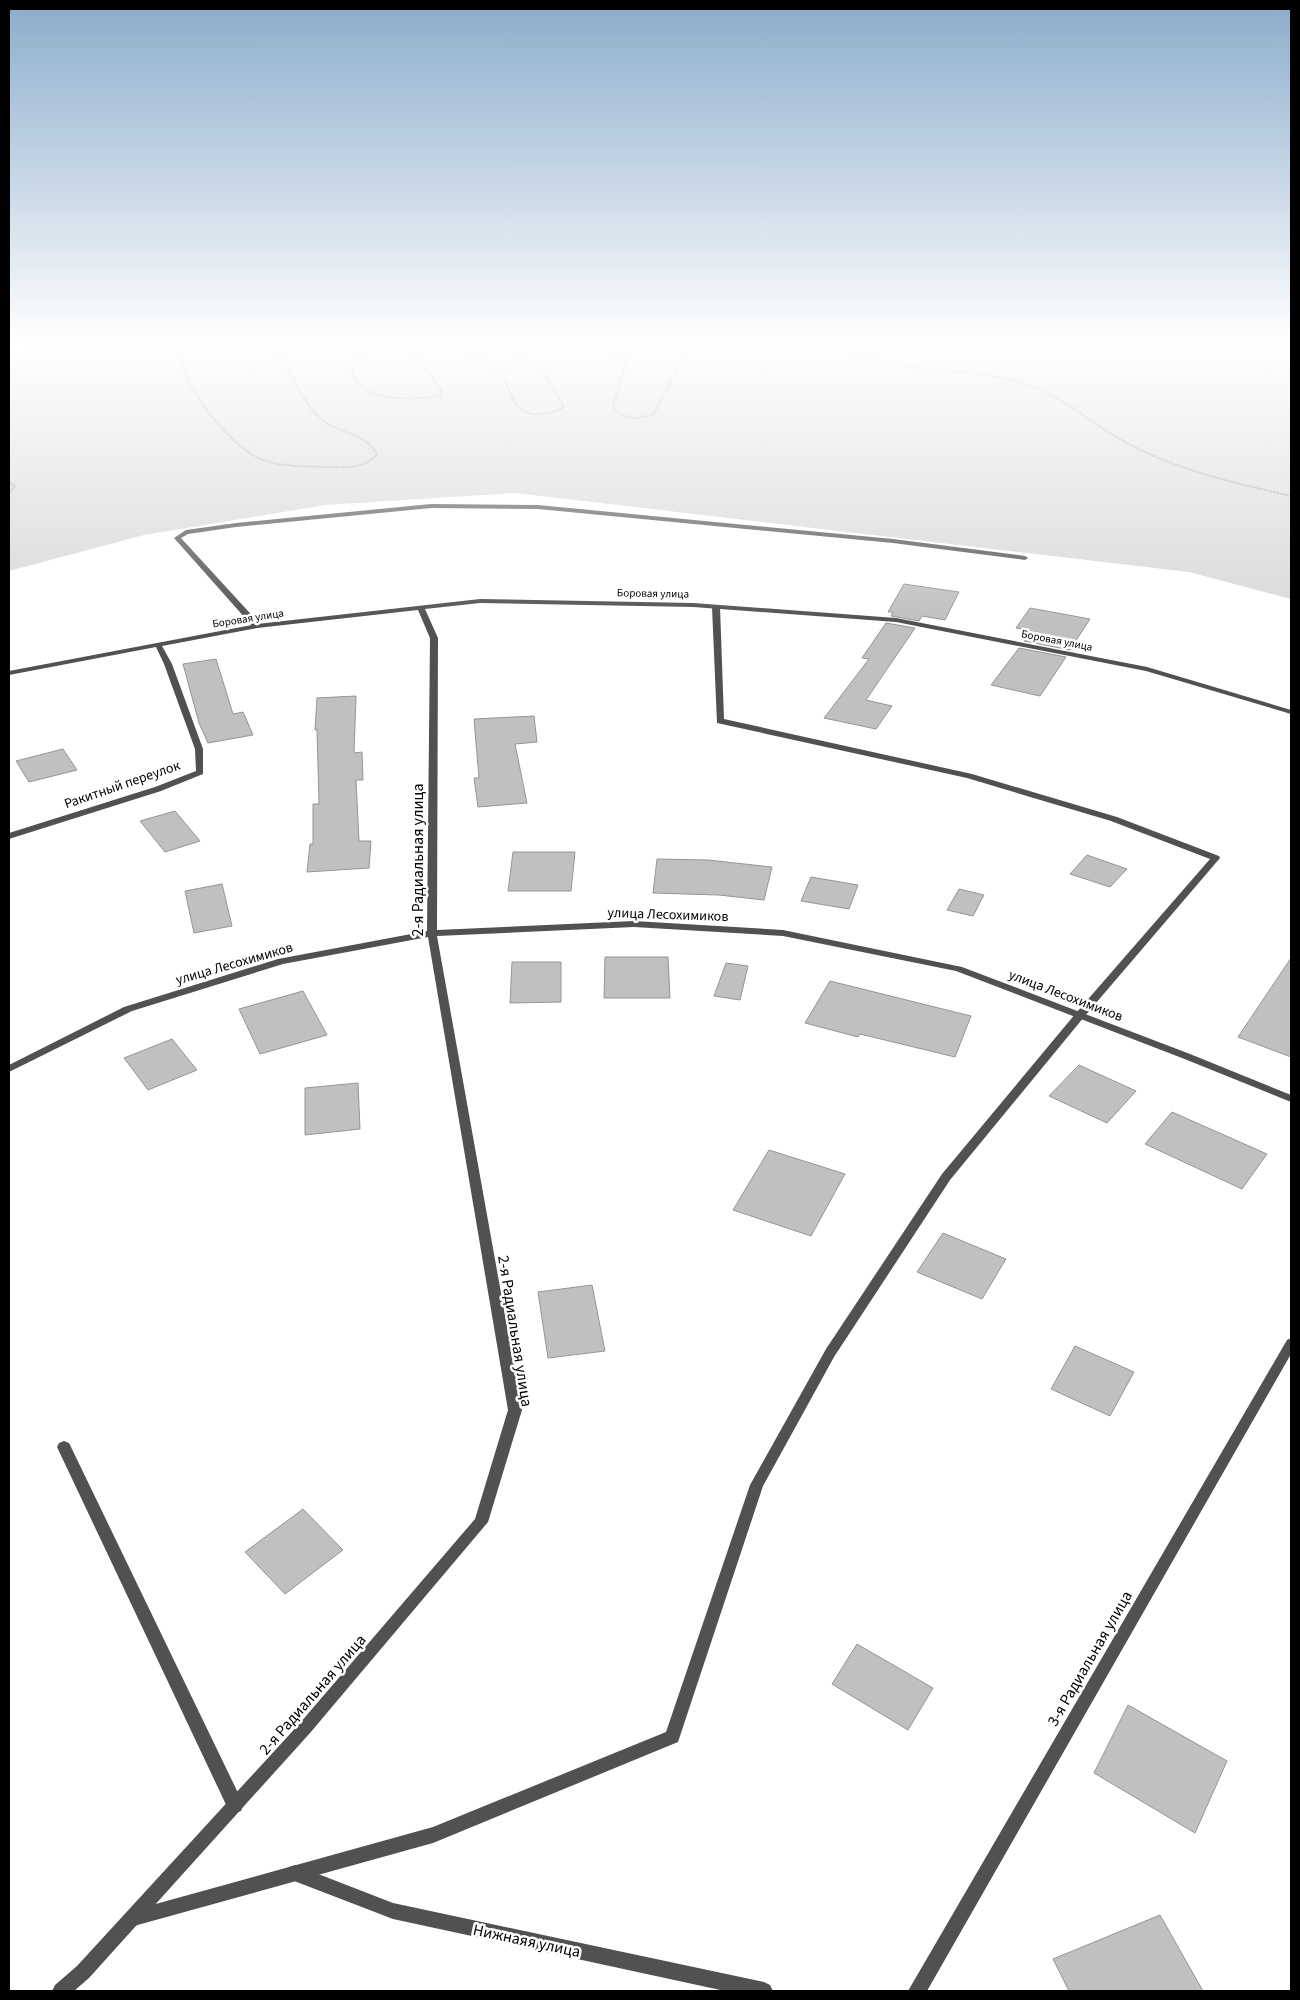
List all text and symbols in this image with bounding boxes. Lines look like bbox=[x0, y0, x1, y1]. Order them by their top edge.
street label: Боровая улица bbox=[617, 585, 689, 602]
street label: Боровая улица bbox=[211, 605, 285, 632]
street label: Боровая улица bbox=[1020, 626, 1094, 655]
street label: Ракитный переулок bbox=[62, 756, 183, 814]
street label: 2-я Радиальная улица bbox=[407, 783, 429, 937]
street label: улица Лесохимиков bbox=[607, 903, 729, 927]
street label: улица Лесохимиков bbox=[173, 938, 295, 990]
street label: улица Лесохимиков bbox=[1006, 965, 1126, 1027]
street label: 2-я Радиальная улица bbox=[492, 1254, 538, 1408]
street label: 3-я Радиальная улица bbox=[1042, 1587, 1138, 1730]
street label: 2-я Радиальная улица bbox=[254, 1630, 371, 1760]
street label: Нижнаяя улица bbox=[471, 1919, 582, 1963]

